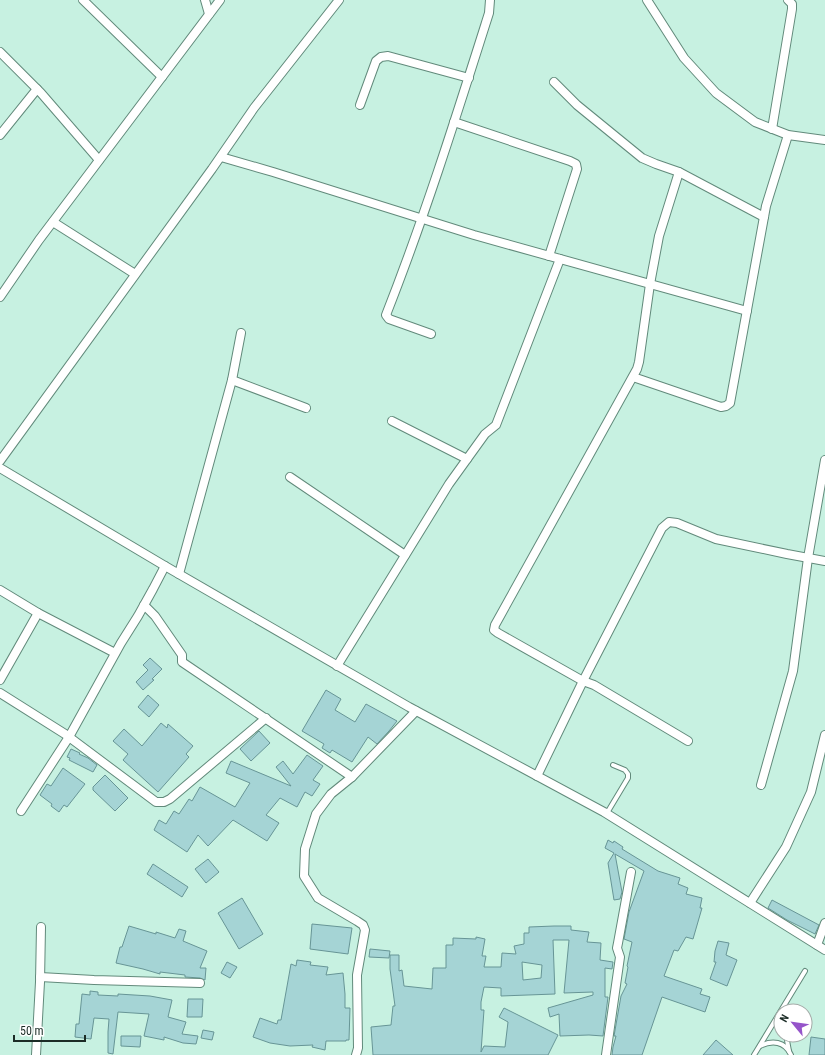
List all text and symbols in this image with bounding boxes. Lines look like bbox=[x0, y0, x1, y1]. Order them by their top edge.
north arrow bbox=[773, 1003, 813, 1043]
text: N bbox=[777, 1012, 792, 1024]
scale bar bbox=[14, 1017, 85, 1043]
text: 50 m bbox=[20, 1024, 44, 1038]

